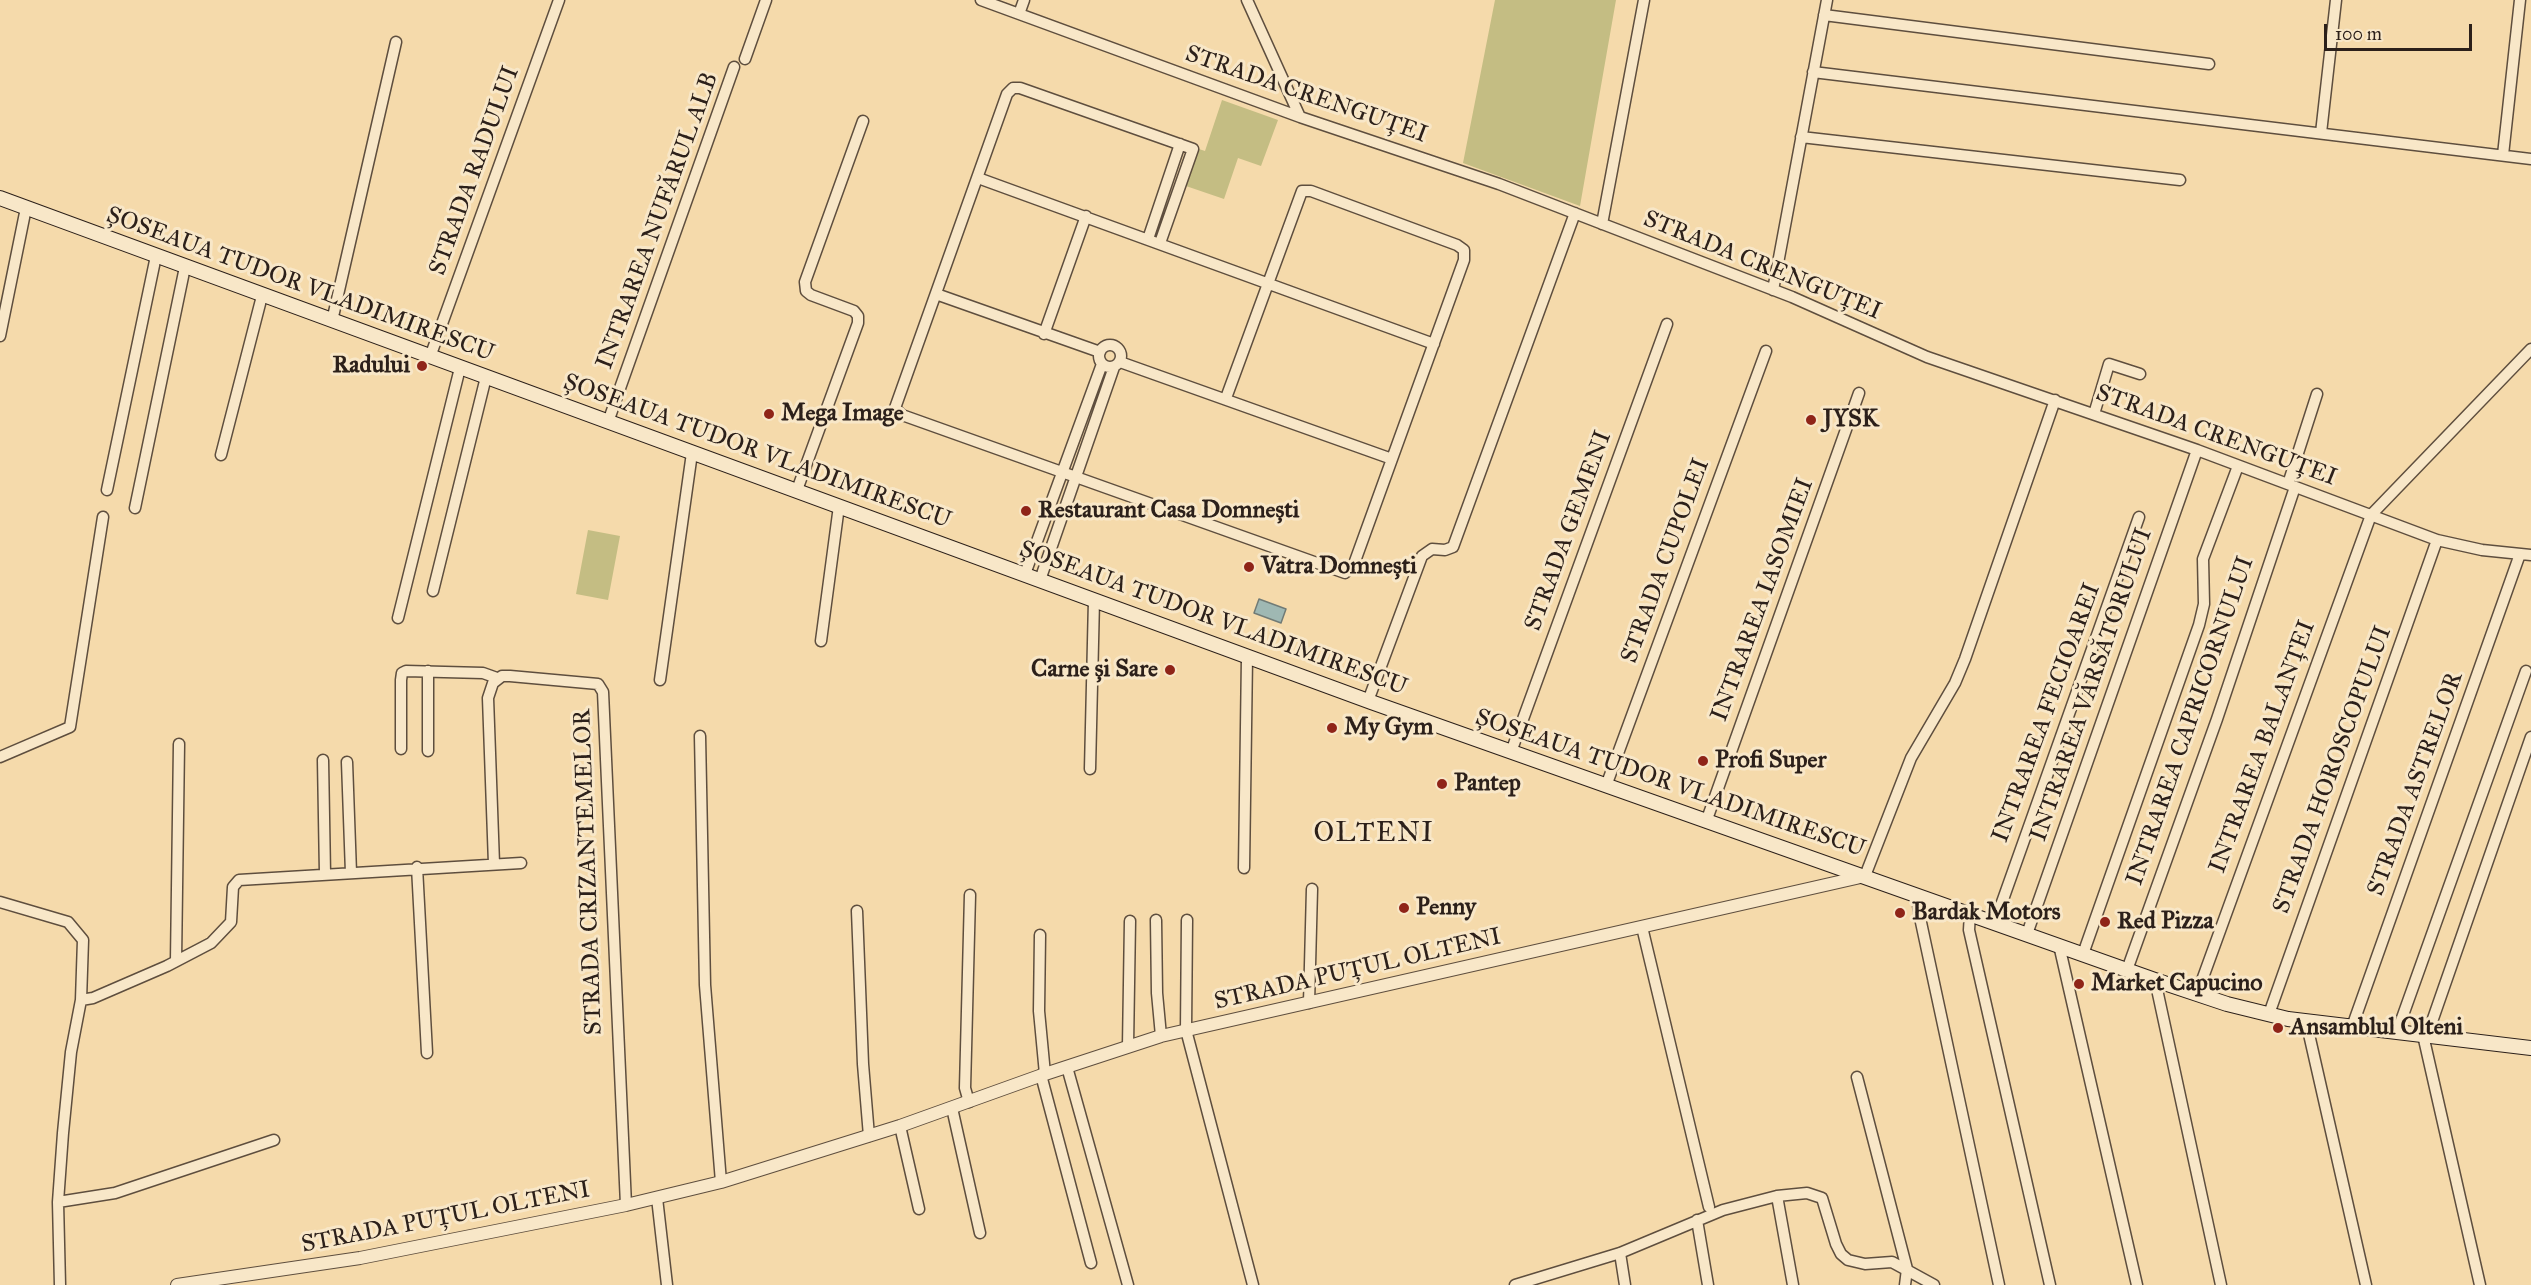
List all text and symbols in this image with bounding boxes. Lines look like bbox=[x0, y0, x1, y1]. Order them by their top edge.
scale bar bbox=[2327, 12, 2476, 50]
text: 100 m bbox=[2335, 23, 2382, 45]
street label: STRADA CRENGUȚEI bbox=[1181, 40, 1431, 150]
street label: STRADA RADULUI bbox=[424, 63, 526, 279]
street label: INTRAREA NUFĂRUL ALB bbox=[591, 69, 725, 373]
street label: ȘOSEAUA TUDOR VLADIMIRESCU bbox=[102, 201, 498, 369]
street label: STRADA CRENGUȚEI bbox=[1639, 205, 1885, 327]
place label: Radului bbox=[332, 352, 410, 380]
marker: Radului bbox=[415, 359, 429, 373]
street label: ȘOSEAUA TUDOR VLADIMIRESCU bbox=[559, 368, 955, 536]
street label: STRADA CRENGUȚEI bbox=[2092, 379, 2340, 493]
place label: Mega Image bbox=[781, 400, 904, 428]
place label: JYSK bbox=[1823, 406, 1879, 434]
marker: Mega Image bbox=[762, 407, 776, 421]
marker: JYSK bbox=[1804, 413, 1818, 427]
street label: STRADA GEMENI bbox=[1519, 427, 1619, 635]
street label: STRADA CUPOLEI bbox=[1616, 455, 1716, 667]
street label: INTRAREA IASOMIEI bbox=[1706, 475, 1820, 725]
place label: Restaurant Casa Domnești bbox=[1038, 497, 1299, 525]
marker: Restaurant Casa Domnești bbox=[1019, 504, 1033, 518]
street label: INTRAREA VĂRSĂTORULUI bbox=[2025, 525, 2159, 845]
street label: ȘOSEAUA TUDOR VLADIMIRESCU bbox=[1015, 535, 1411, 703]
place label: Vatra Domnești bbox=[1261, 553, 1417, 581]
street label: INTRAREA CAPRICORNULUI bbox=[2121, 553, 2261, 889]
marker: Vatra Domnești bbox=[1242, 560, 1256, 574]
street label: INTRAREA FECIOAREI bbox=[1987, 580, 2107, 846]
street label: INTRAREA BALANȚEI bbox=[2204, 617, 2322, 877]
street label: STRADA HOROSCOPULUI bbox=[2268, 622, 2398, 918]
place label: Carne și Sare bbox=[1031, 656, 1158, 684]
marker: Carne și Sare bbox=[1163, 663, 1177, 677]
street label: STRADA ASTRELOR bbox=[2362, 668, 2470, 900]
street label: ȘOSEAUA TUDOR VLADIMIRESCU bbox=[1471, 704, 1869, 864]
street label: STRADA CRIZANTEMELOR bbox=[569, 708, 609, 1036]
place label: My Gym bbox=[1344, 714, 1434, 742]
marker: My Gym bbox=[1325, 721, 1339, 735]
place label: Profi Super bbox=[1715, 747, 1826, 775]
marker: Profi Super bbox=[1696, 754, 1710, 768]
place label: Pantep bbox=[1454, 770, 1521, 798]
marker: Pantep bbox=[1435, 777, 1449, 791]
district label: OLTENI bbox=[1314, 818, 1434, 850]
place label: Penny bbox=[1416, 894, 1476, 922]
place label: Bardak Motors bbox=[1912, 899, 2061, 927]
marker: Penny bbox=[1397, 901, 1411, 915]
marker: Bardak Motors bbox=[1893, 906, 1907, 920]
place label: Red Pizza bbox=[2117, 908, 2214, 936]
marker: Red Pizza bbox=[2098, 915, 2112, 929]
street label: STRADA PUȚUL OLTENI bbox=[1212, 923, 1504, 1017]
place label: Market Capucino bbox=[2091, 970, 2263, 998]
marker: Market Capucino bbox=[2072, 977, 2086, 991]
place label: Ansamblul Olteni bbox=[2290, 1014, 2463, 1042]
marker: Ansamblul Olteni bbox=[2271, 1021, 2285, 1035]
street label: STRADA PUȚUL OLTENI bbox=[299, 1176, 593, 1260]

